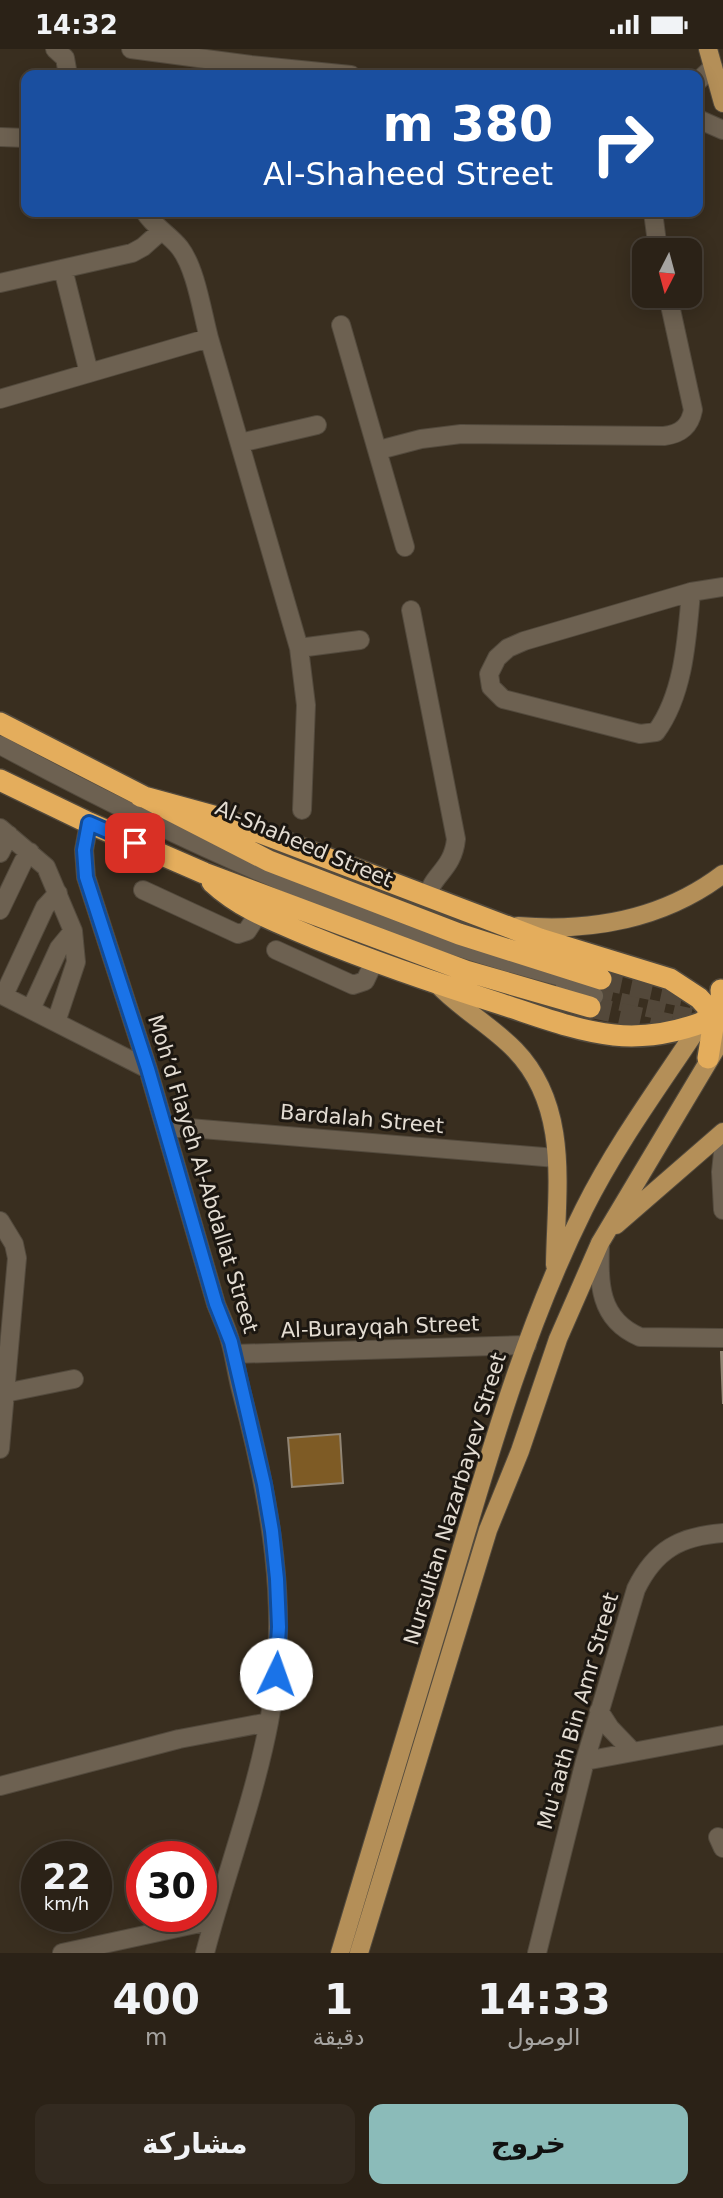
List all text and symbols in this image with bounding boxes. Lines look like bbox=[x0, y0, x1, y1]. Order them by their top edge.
text: 14:32 bbox=[35, 10, 118, 40]
text: 380 m bbox=[383, 96, 553, 153]
icon: right bbox=[577, 98, 668, 189]
text: Al-Shaheed Street bbox=[263, 155, 553, 193]
north arrow bbox=[632, 238, 702, 308]
map controls bbox=[632, 238, 702, 308]
street label: Al-Shaheed Street bbox=[212, 796, 396, 892]
pin bbox=[105, 813, 165, 873]
icon: arrive bbox=[116, 824, 154, 862]
street label: Moh’d Flayeh Al-Abdallat Street bbox=[143, 1012, 263, 1336]
street label: Bardalah Street bbox=[279, 1100, 445, 1138]
street label: Al-Burayqah Street bbox=[280, 1312, 480, 1342]
street label: Nursultan Nazarbayev Street bbox=[399, 1350, 511, 1648]
street label: Mu'aath Bin Amr Street bbox=[533, 1590, 623, 1832]
position arrow bbox=[239, 1637, 313, 1711]
speed limit sign: 30 bbox=[126, 1841, 217, 1932]
text: 22 bbox=[42, 1857, 91, 1897]
text: km/h bbox=[44, 1893, 89, 1914]
text: 400 bbox=[112, 1975, 200, 2024]
text: 1 bbox=[324, 1975, 353, 2024]
text: 14:33 bbox=[477, 1975, 611, 2024]
text: m bbox=[145, 2024, 167, 2050]
text: دقيقة bbox=[312, 2024, 365, 2050]
text: الوصول bbox=[507, 2024, 580, 2050]
button: مشاركة bbox=[35, 2104, 355, 2184]
button: خروج bbox=[369, 2104, 688, 2184]

